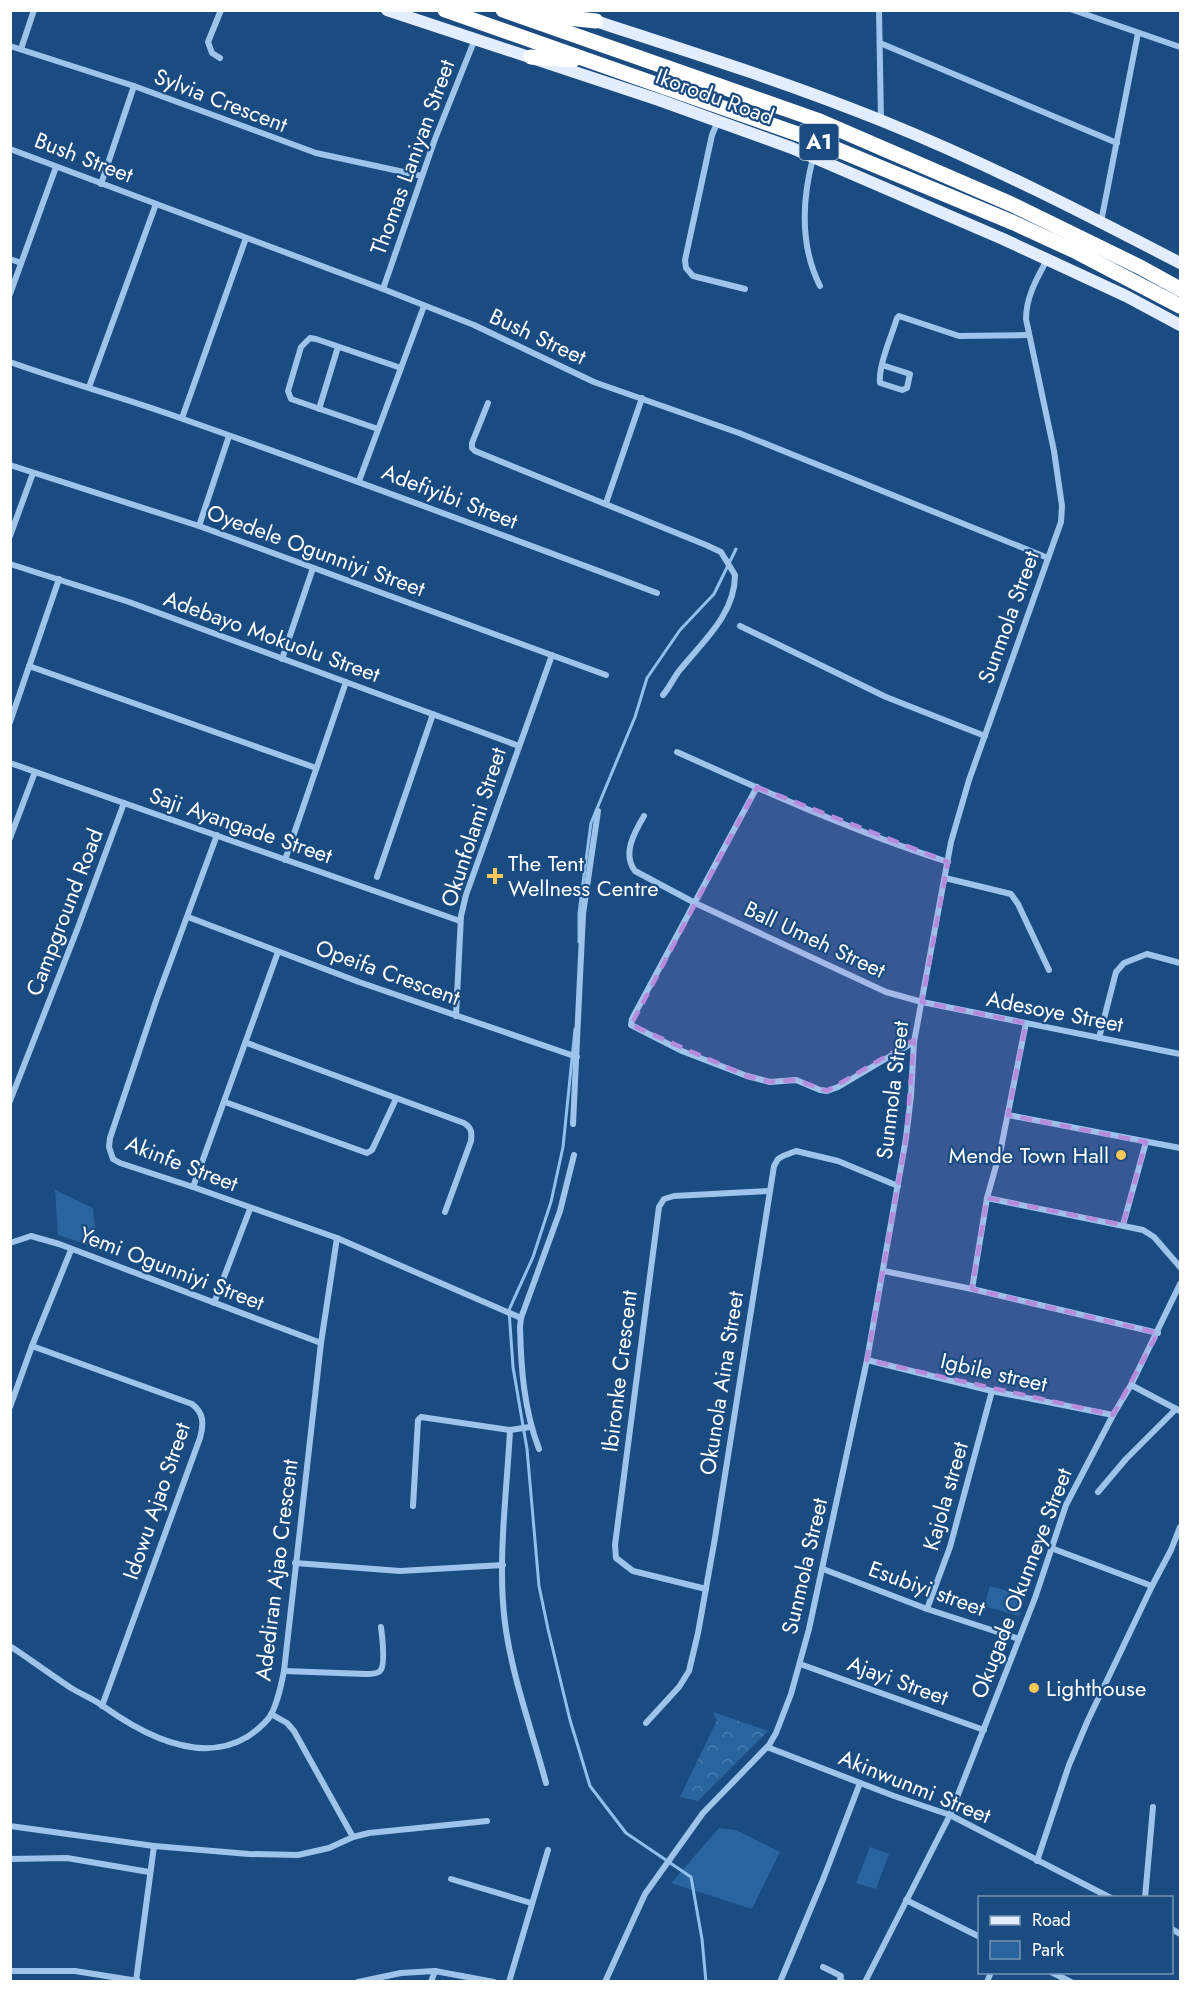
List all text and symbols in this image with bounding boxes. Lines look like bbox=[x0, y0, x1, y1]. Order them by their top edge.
street label: Thomas Laniyan Street bbox=[362, 54, 462, 259]
street label: Sylvia Crescent bbox=[150, 60, 293, 140]
street label: Ikorodu Road bbox=[651, 60, 779, 132]
street label: Bush Street bbox=[30, 124, 139, 191]
road number: A1 bbox=[800, 124, 838, 160]
street label: Bush Street bbox=[484, 300, 592, 373]
street label: Adefiyibi Street bbox=[377, 455, 523, 537]
street label: Oyedele Ogunniyi Street bbox=[202, 496, 430, 605]
street label: Sunmola Street bbox=[969, 546, 1047, 688]
street label: Adebayo Mokuolu Street bbox=[159, 582, 385, 690]
street label: Okunfolami Street bbox=[432, 743, 514, 911]
street label: Saji Ayangade Street bbox=[145, 779, 338, 872]
street label: Campground Road bbox=[17, 824, 111, 1000]
place label: The Tent Wellness Centre bbox=[508, 847, 658, 904]
marker: The Tent Wellness Centre bbox=[486, 867, 504, 885]
street label: Ball Umeh Street bbox=[739, 892, 892, 986]
street label: Opeifa Crescent bbox=[311, 931, 465, 1013]
street label: Adesoye Street bbox=[984, 982, 1127, 1040]
street label: Sunmola Street bbox=[868, 1018, 916, 1161]
street label: Akinfe Street bbox=[121, 1127, 244, 1199]
place label: Mende Town Hall bbox=[949, 1139, 1109, 1171]
marker: Mende Town Hall bbox=[1114, 1148, 1128, 1162]
street label: Yemi Ogunniyi Street bbox=[75, 1218, 270, 1318]
street label: Ibironke Crescent bbox=[593, 1288, 645, 1454]
street label: Okunola Aina Street bbox=[691, 1288, 751, 1477]
street label: Igbile street bbox=[938, 1344, 1051, 1400]
street label: Idowu Ajao Street bbox=[114, 1417, 198, 1584]
street label: Kajola street bbox=[914, 1437, 976, 1554]
street label: Adediran Ajao Crescent bbox=[247, 1457, 306, 1683]
street label: Okugade Okunneye Street bbox=[962, 1463, 1080, 1703]
street label: Sunmola Street bbox=[773, 1494, 835, 1637]
street label: Esubiyi street bbox=[864, 1552, 990, 1624]
street label: Ajayi Street bbox=[843, 1647, 953, 1713]
place label: Lighthouse bbox=[1046, 1672, 1146, 1704]
marker: Lighthouse bbox=[1027, 1681, 1041, 1695]
street label: Akinwunmi Street bbox=[834, 1741, 996, 1831]
legend bbox=[978, 1896, 1173, 1974]
text: Road bbox=[1032, 1907, 1071, 1933]
text: Park bbox=[1032, 1937, 1064, 1963]

